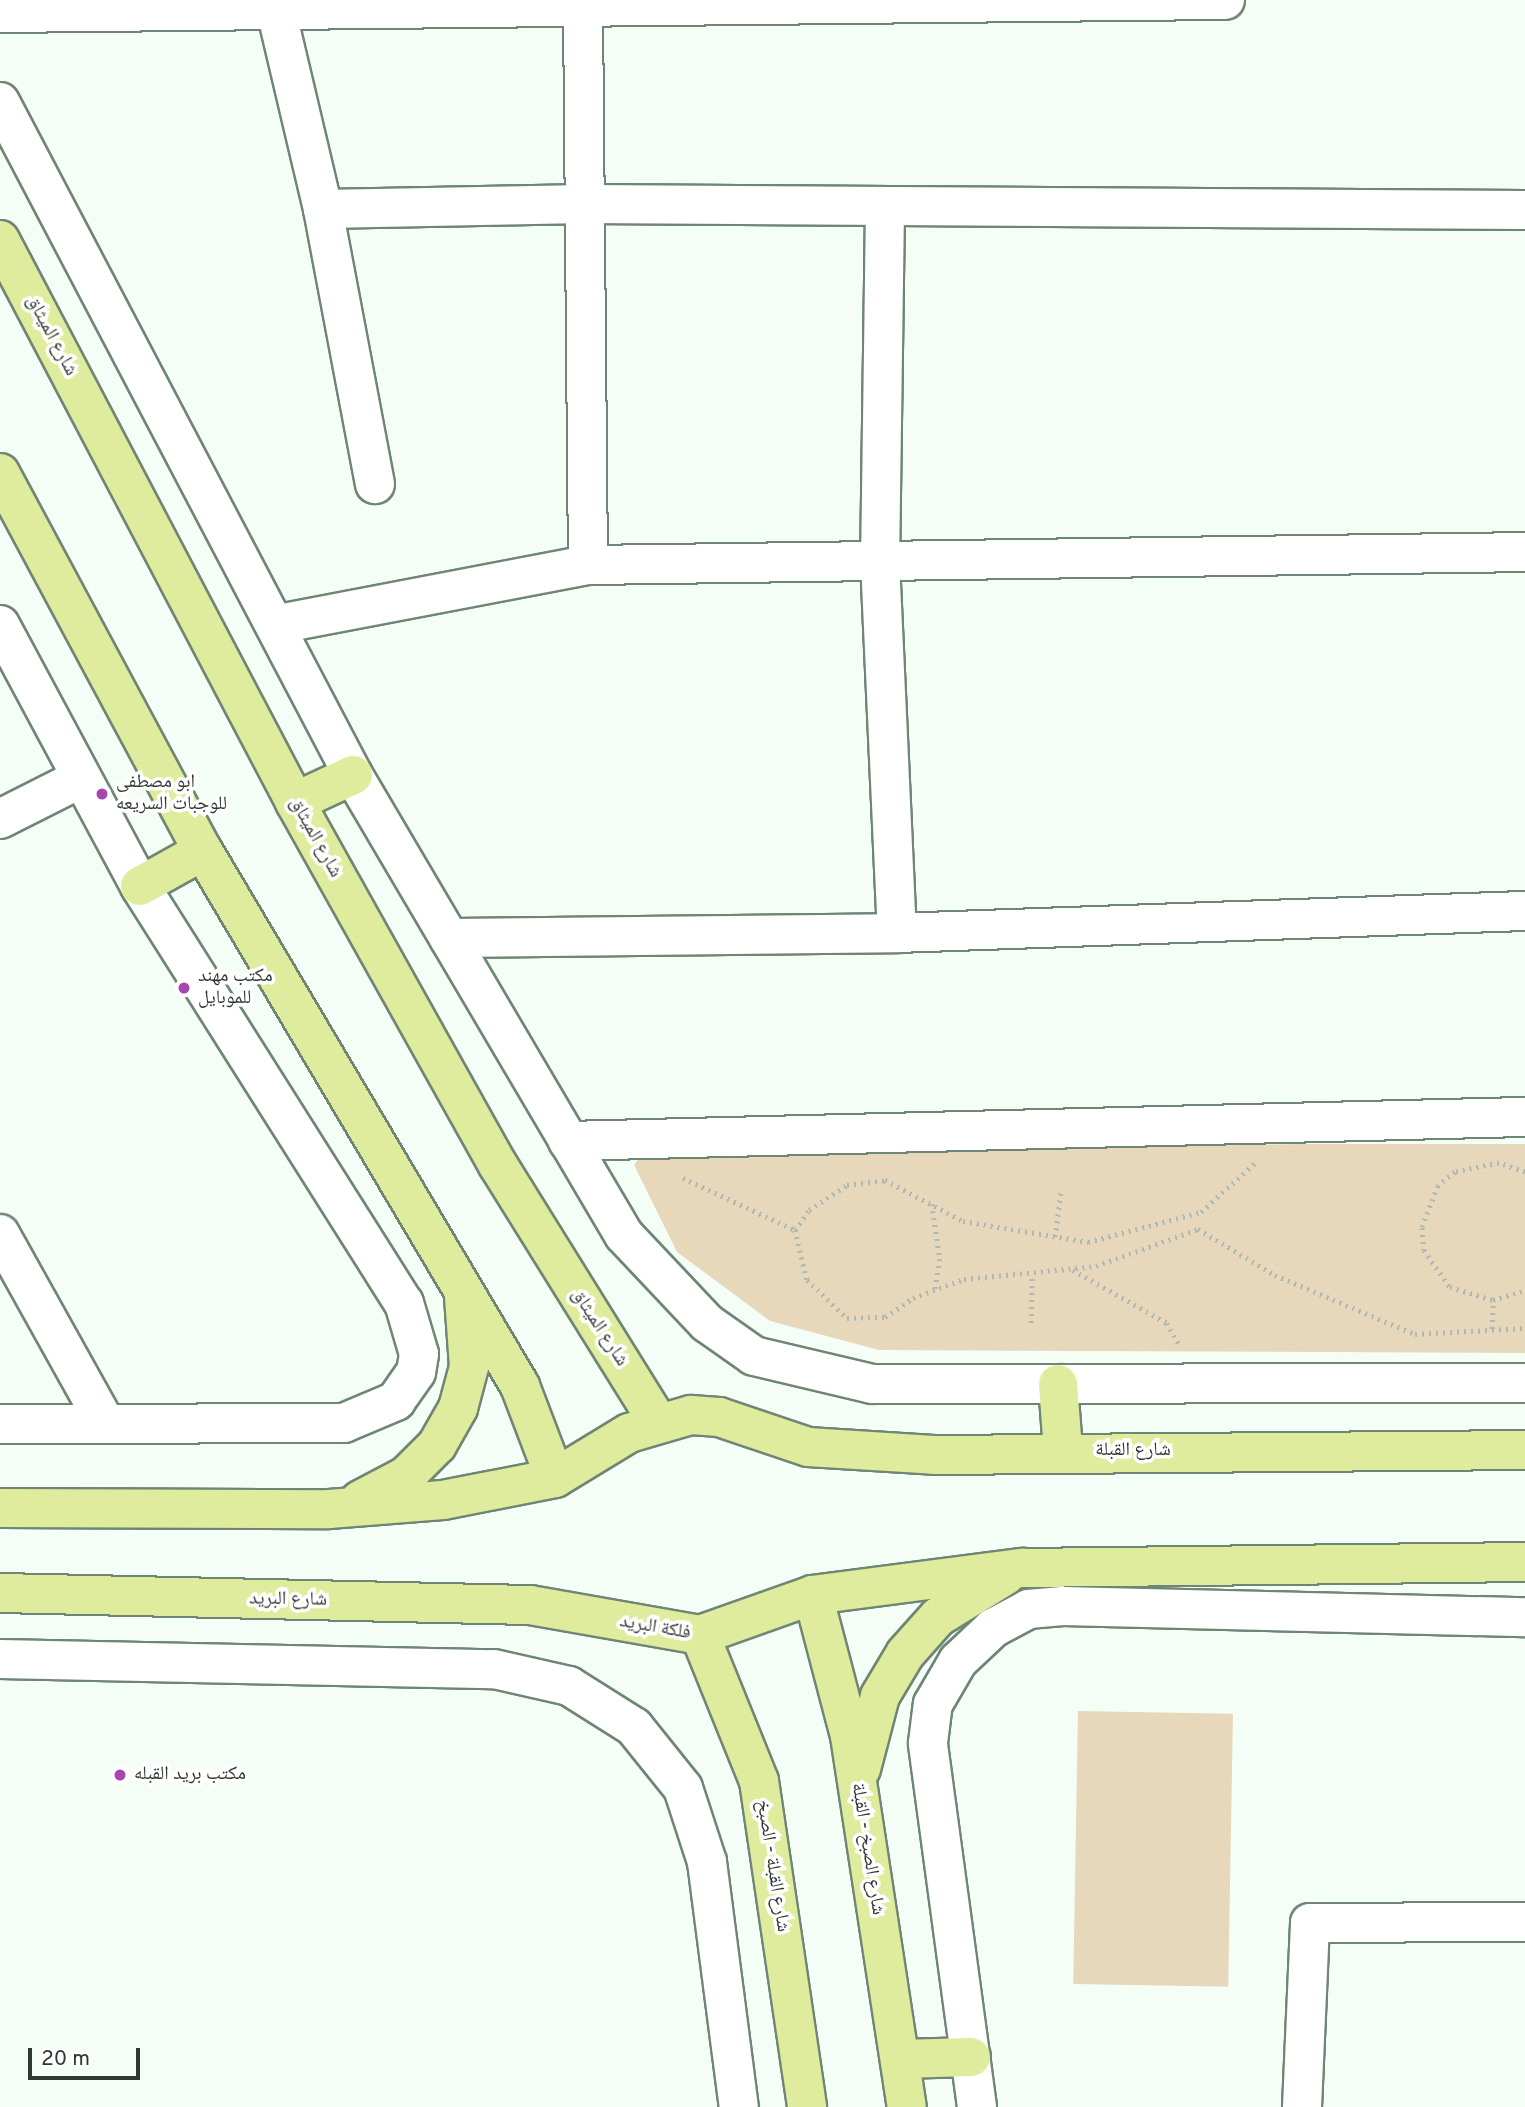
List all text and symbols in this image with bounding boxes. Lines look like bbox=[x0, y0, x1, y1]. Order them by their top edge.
street label: شارع الميثاق bbox=[20, 292, 82, 380]
place label: ابو مصطفى للوجبات السريعه bbox=[116, 772, 227, 816]
marker: ابو مصطفى للوجبات السريعه bbox=[94, 786, 110, 802]
street label: شارع الميثاق bbox=[284, 794, 346, 882]
place label: مكتب مهند للموبايل bbox=[198, 966, 273, 1010]
marker: مكتب مهند للموبايل bbox=[176, 980, 192, 996]
street label: شارع الميثاق bbox=[566, 1285, 632, 1371]
street label: شارع القبلة bbox=[1095, 1440, 1171, 1462]
street label: شارع البريد bbox=[249, 1588, 327, 1612]
street label: فلكة البريد bbox=[618, 1611, 692, 1645]
place label: مكتب بريد القبله bbox=[134, 1764, 246, 1786]
marker: مكتب بريد القبله bbox=[112, 1767, 128, 1783]
street label: شارع الصبخ - القبلة bbox=[845, 1781, 889, 1917]
street label: شارع القبلة - الصبخ bbox=[750, 1798, 794, 1934]
scale bar bbox=[32, 2034, 144, 2078]
text: 20 m bbox=[41, 2046, 90, 2073]

